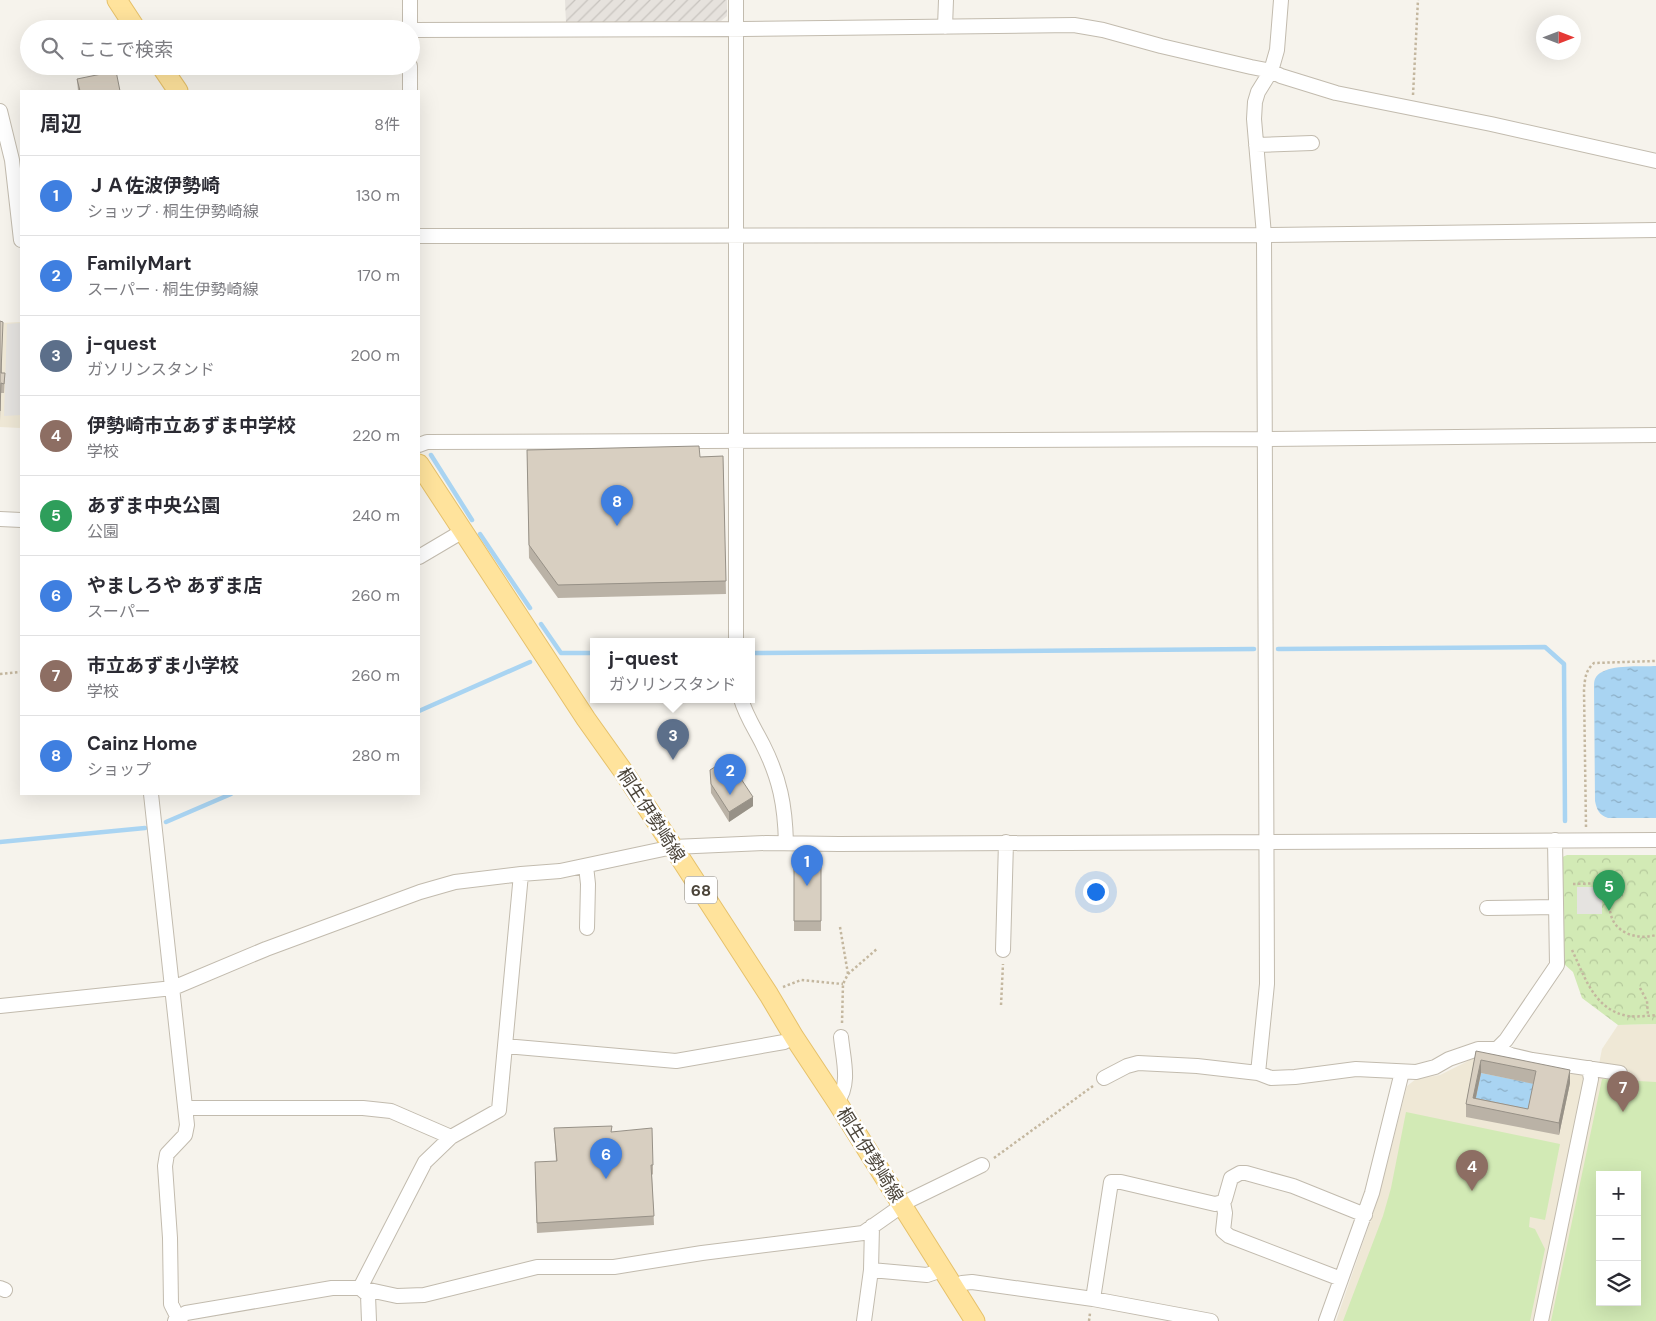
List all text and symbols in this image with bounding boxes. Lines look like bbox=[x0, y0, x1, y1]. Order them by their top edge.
north arrow bbox=[1536, 15, 1581, 60]
search box bbox=[20, 20, 420, 75]
icon: search bbox=[38, 34, 66, 62]
text: ここで検索 bbox=[78, 37, 173, 62]
text: 周辺 bbox=[40, 110, 82, 138]
text: 8件 bbox=[374, 114, 400, 135]
text: ＪＡ佐波伊勢崎 bbox=[87, 173, 220, 198]
text: 1 bbox=[53, 185, 59, 206]
text: 130 m bbox=[356, 185, 400, 206]
text: ショップ · 桐生伊勢崎線 bbox=[87, 201, 259, 222]
text: FamilyMart bbox=[87, 251, 191, 276]
text: 2 bbox=[51, 265, 61, 286]
text: 170 m bbox=[357, 265, 400, 286]
text: スーパー · 桐生伊勢崎線 bbox=[87, 279, 259, 300]
text: j-quest bbox=[87, 331, 157, 356]
text: 3 bbox=[51, 345, 61, 366]
text: 200 m bbox=[351, 345, 400, 366]
text: ガソリンスタンド bbox=[87, 359, 215, 380]
text: 伊勢崎市立あずま中学校 bbox=[87, 413, 296, 438]
text: 4 bbox=[51, 425, 61, 446]
text: 220 m bbox=[352, 425, 400, 446]
text: 学校 bbox=[87, 441, 119, 462]
pin: 8 bbox=[601, 485, 633, 526]
text: あずま中央公園 bbox=[87, 493, 220, 518]
text: 5 bbox=[51, 505, 61, 526]
text: 240 m bbox=[352, 505, 400, 526]
text: 公園 bbox=[87, 521, 119, 542]
text: やましろや あずま店 bbox=[87, 573, 262, 598]
text: 6 bbox=[51, 585, 61, 606]
text: 260 m bbox=[351, 585, 400, 606]
text: スーパー bbox=[87, 601, 151, 622]
popup bbox=[590, 638, 755, 703]
text: j-quest bbox=[609, 646, 678, 671]
text: 市立あずま小学校 bbox=[87, 653, 239, 678]
text: 7 bbox=[52, 665, 60, 686]
text: 260 m bbox=[351, 665, 400, 686]
text: ガソリンスタンド bbox=[609, 674, 736, 695]
text: 学校 bbox=[87, 681, 119, 702]
pin: 3 bbox=[657, 719, 689, 760]
text: Cainz Home bbox=[87, 731, 197, 756]
text: 8 bbox=[51, 745, 61, 766]
text: 280 m bbox=[352, 745, 400, 766]
pin: 2 bbox=[714, 754, 746, 795]
text: ショップ bbox=[87, 759, 151, 780]
street label: 桐生伊勢崎線 bbox=[612, 763, 690, 867]
pin: 1 bbox=[791, 845, 823, 886]
pin: 5 bbox=[1593, 870, 1625, 911]
road number: 68 bbox=[685, 876, 717, 904]
your location bbox=[1083, 879, 1109, 905]
pin: 7 bbox=[1607, 1071, 1639, 1112]
street label: 桐生伊勢崎線 bbox=[831, 1103, 909, 1207]
pin: 6 bbox=[590, 1138, 622, 1179]
pin: 4 bbox=[1456, 1150, 1488, 1191]
map controls bbox=[1596, 1171, 1641, 1306]
button: + bbox=[1596, 1171, 1641, 1216]
button: − bbox=[1596, 1216, 1641, 1261]
button: layers bbox=[1596, 1261, 1641, 1306]

